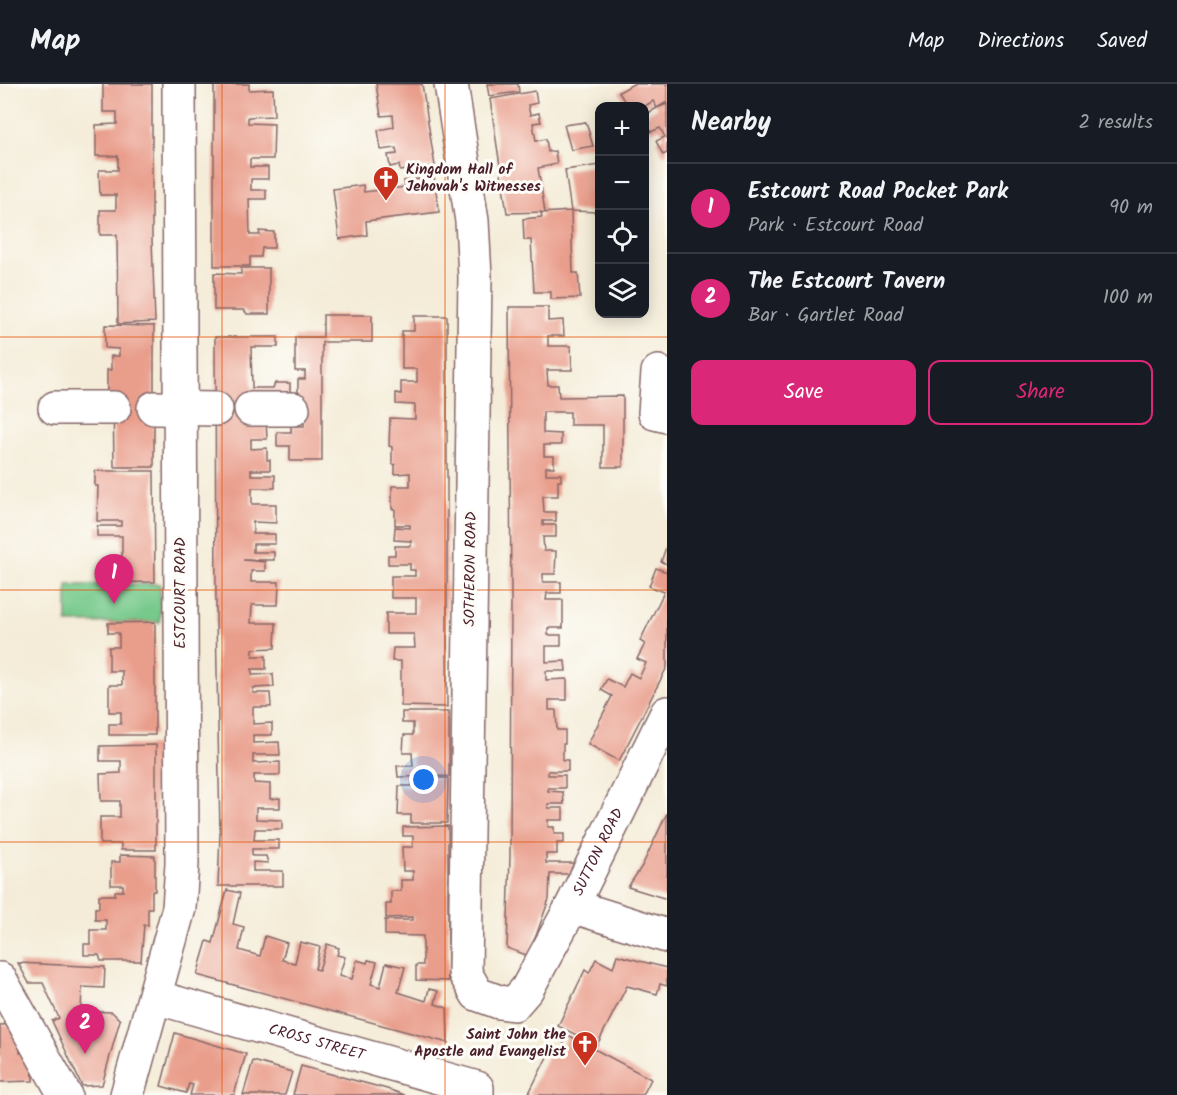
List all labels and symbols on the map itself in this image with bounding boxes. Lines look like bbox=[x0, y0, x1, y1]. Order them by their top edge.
place label: Kingdom Hall of Jehovah's Witnesses bbox=[406, 158, 541, 199]
church icon: Kingdom Hall of Jehovah's Witnesses bbox=[371, 164, 401, 202]
street label: SOTHERON ROAD bbox=[458, 511, 484, 627]
street label: ESTCOURT ROAD bbox=[169, 537, 193, 649]
pin: 1 bbox=[94, 554, 134, 604]
your location bbox=[409, 765, 438, 794]
street label: SUTTON ROAD bbox=[567, 804, 631, 900]
pin: 2 bbox=[66, 1004, 104, 1054]
street label: CROSS STREET bbox=[266, 1018, 370, 1068]
place label: Saint John the Apostle and Evangelist bbox=[414, 1023, 567, 1064]
church icon: Saint John the Apostle and Evangelist bbox=[570, 1029, 600, 1067]

